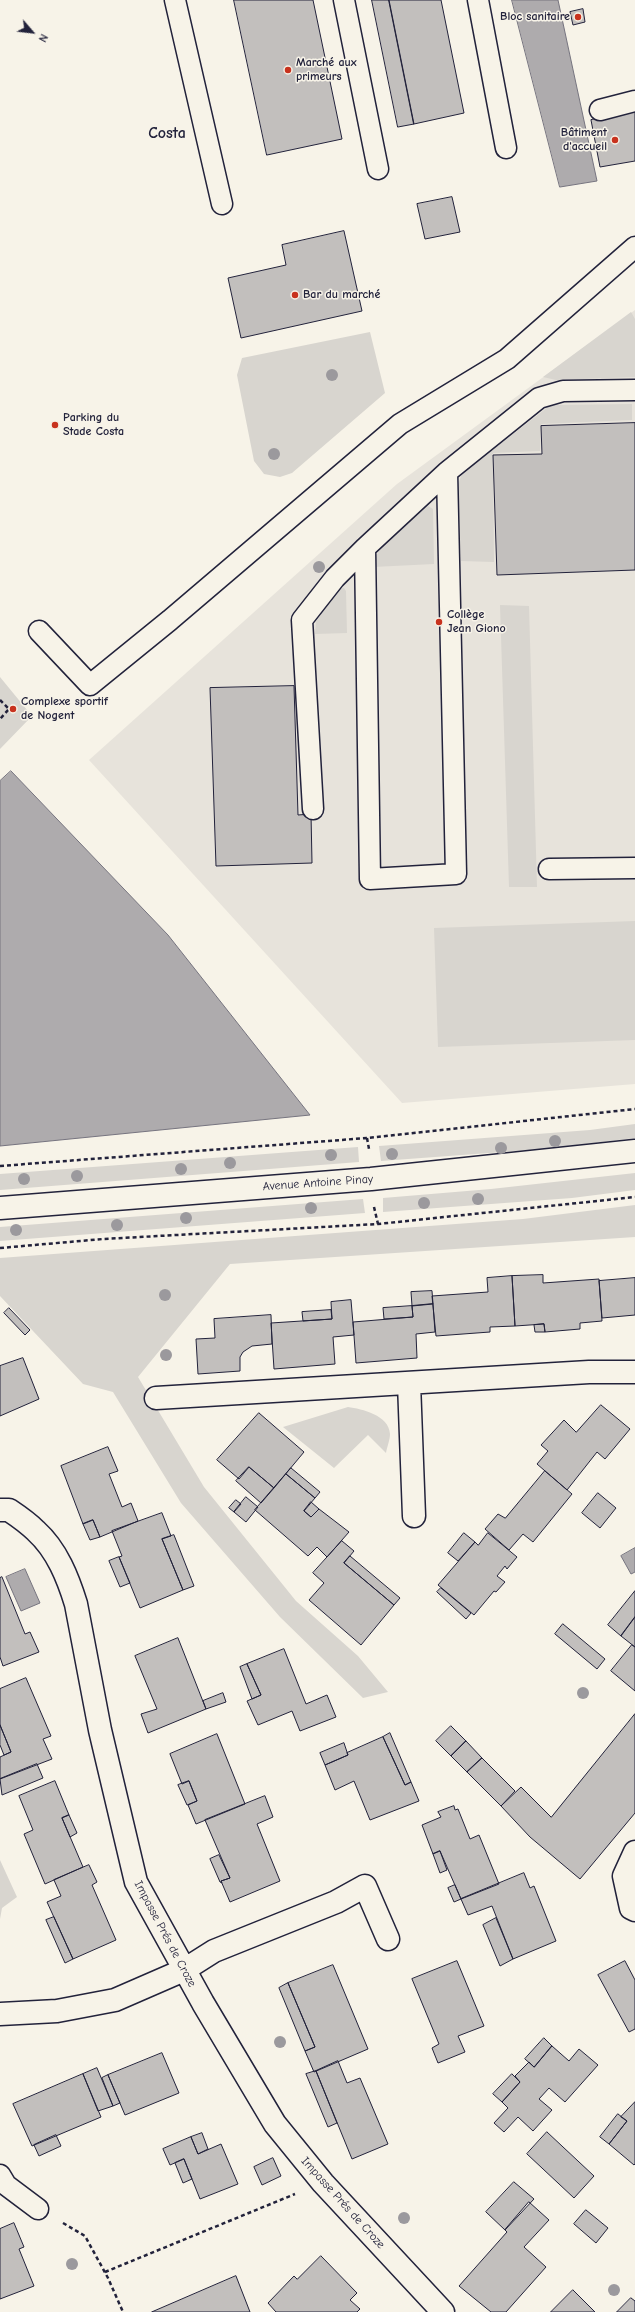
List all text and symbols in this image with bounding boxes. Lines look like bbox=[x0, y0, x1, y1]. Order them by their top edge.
place label: Bloc sanitaire bbox=[500, 10, 570, 24]
north arrow bbox=[12, 12, 52, 52]
marker: Bloc sanitaire bbox=[573, 12, 583, 22]
text: N bbox=[36, 32, 50, 44]
place label: Marché aux primeurs bbox=[296, 56, 357, 84]
marker: Marché aux primeurs bbox=[283, 65, 293, 75]
district label: Costa bbox=[148, 123, 186, 143]
place label: Bâtiment d'accueil bbox=[561, 126, 607, 154]
marker: Bâtiment d'accueil bbox=[610, 135, 620, 145]
place label: Bar du marché bbox=[303, 288, 380, 302]
marker: Bar du marché bbox=[290, 290, 300, 300]
place label: Parking du Stade Costa bbox=[63, 411, 124, 439]
marker: Parking du Stade Costa bbox=[50, 420, 60, 430]
place label: Collège Jean Giono bbox=[447, 608, 506, 636]
marker: Collège Jean Giono bbox=[434, 617, 444, 627]
place label: Complexe sportif de Nogent bbox=[21, 695, 108, 723]
marker: Complexe sportif de Nogent bbox=[8, 704, 18, 714]
street label: Avenue Antoine Pinay bbox=[262, 1172, 374, 1194]
street label: Impasse Prés de Croze bbox=[131, 1878, 199, 1990]
street label: Impasse Prés de Croze bbox=[298, 2154, 388, 2252]

